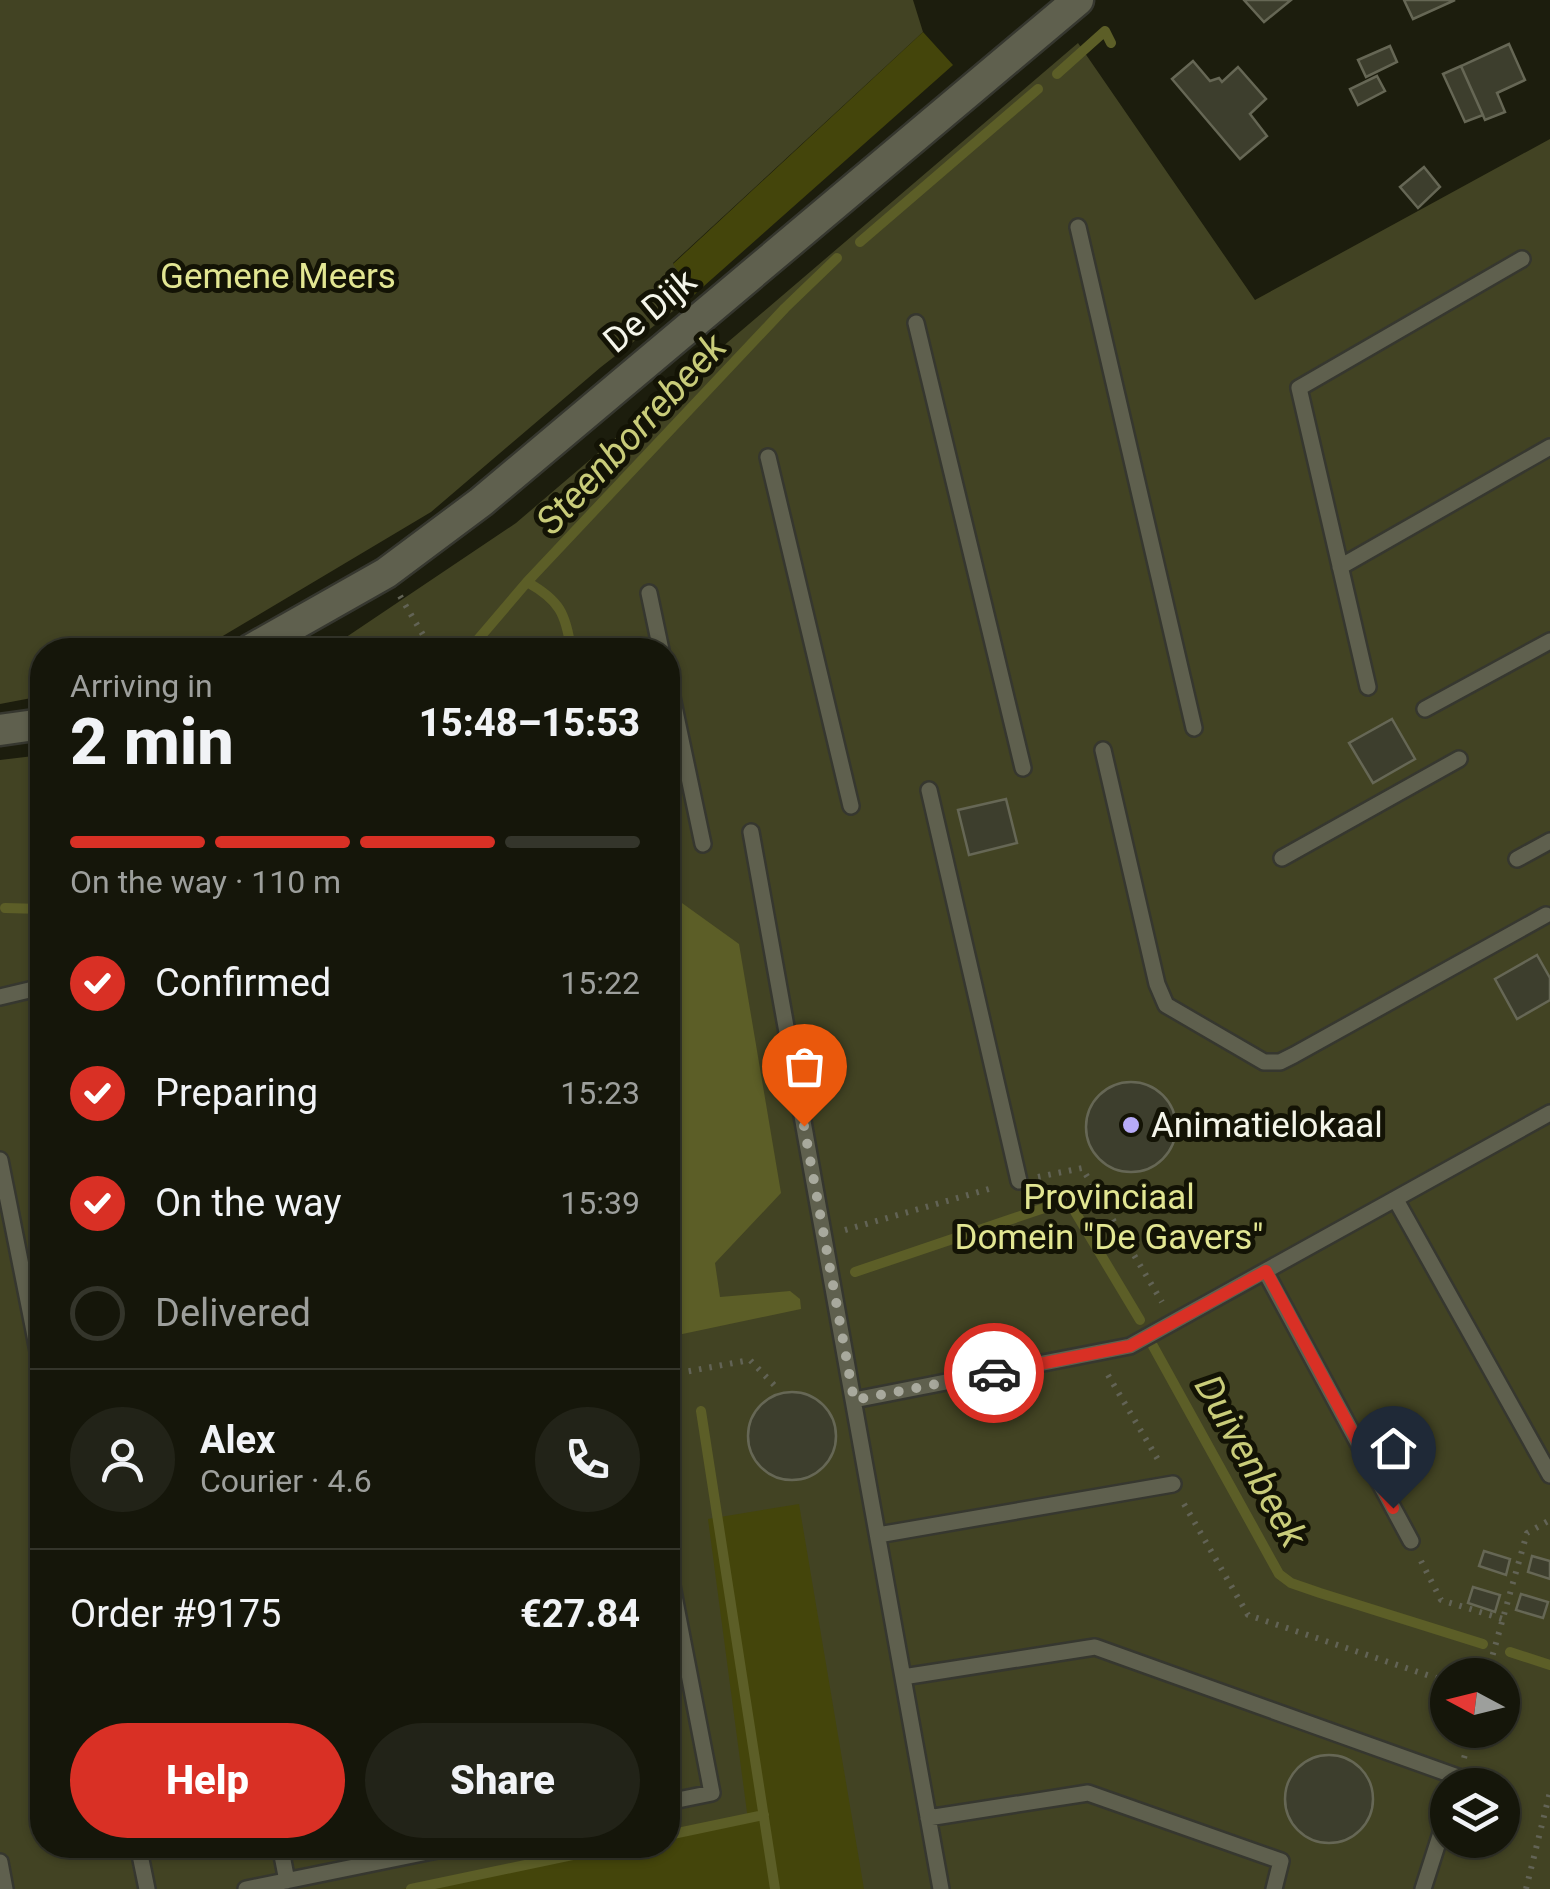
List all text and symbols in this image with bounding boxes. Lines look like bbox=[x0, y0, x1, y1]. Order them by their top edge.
park label: Gemene Meers bbox=[160, 256, 396, 297]
street label: De Dijk bbox=[596, 260, 705, 361]
water label: Steenborrebeek bbox=[527, 324, 736, 543]
text: Arriving in bbox=[70, 667, 213, 705]
text: 15:48–15:53 bbox=[419, 701, 640, 745]
text: 2 min bbox=[70, 704, 234, 780]
text: On the way · 110 m bbox=[70, 863, 341, 901]
icon: check bbox=[70, 956, 125, 1011]
text: Confirmed bbox=[155, 961, 331, 1005]
text: 15:22 bbox=[560, 964, 640, 1002]
pin bbox=[762, 1024, 847, 1127]
icon: bag bbox=[777, 1039, 832, 1094]
icon: check bbox=[70, 1066, 125, 1121]
text: Preparing bbox=[155, 1071, 318, 1115]
text: 15:23 bbox=[560, 1074, 640, 1112]
place label: Animatielokaal bbox=[1151, 1105, 1383, 1146]
marker: Animatielokaal bbox=[1120, 1114, 1142, 1136]
icon: check bbox=[70, 1176, 125, 1231]
park label: Provinciaal Domein "De Gavers" bbox=[954, 1177, 1264, 1258]
text: On the way bbox=[155, 1181, 341, 1225]
text: 15:39 bbox=[560, 1184, 640, 1222]
text: Delivered bbox=[155, 1291, 311, 1335]
courier bbox=[944, 1323, 1044, 1423]
icon: car bbox=[967, 1346, 1022, 1401]
water label: Duivenbeek bbox=[1186, 1367, 1317, 1556]
pin bbox=[1351, 1406, 1436, 1509]
button: person bbox=[70, 1407, 175, 1512]
button: phone bbox=[535, 1407, 640, 1512]
text: Alex bbox=[200, 1418, 275, 1462]
icon: home bbox=[1366, 1421, 1421, 1476]
text: Courier · 4.6 bbox=[200, 1462, 372, 1500]
text: Order #9175 bbox=[70, 1592, 281, 1636]
text: €27.84 bbox=[520, 1592, 640, 1636]
north arrow bbox=[1430, 1658, 1520, 1748]
map controls bbox=[1430, 1658, 1520, 1858]
button: Help bbox=[70, 1723, 345, 1838]
button: Share bbox=[365, 1723, 640, 1838]
button: layers bbox=[1430, 1768, 1520, 1858]

